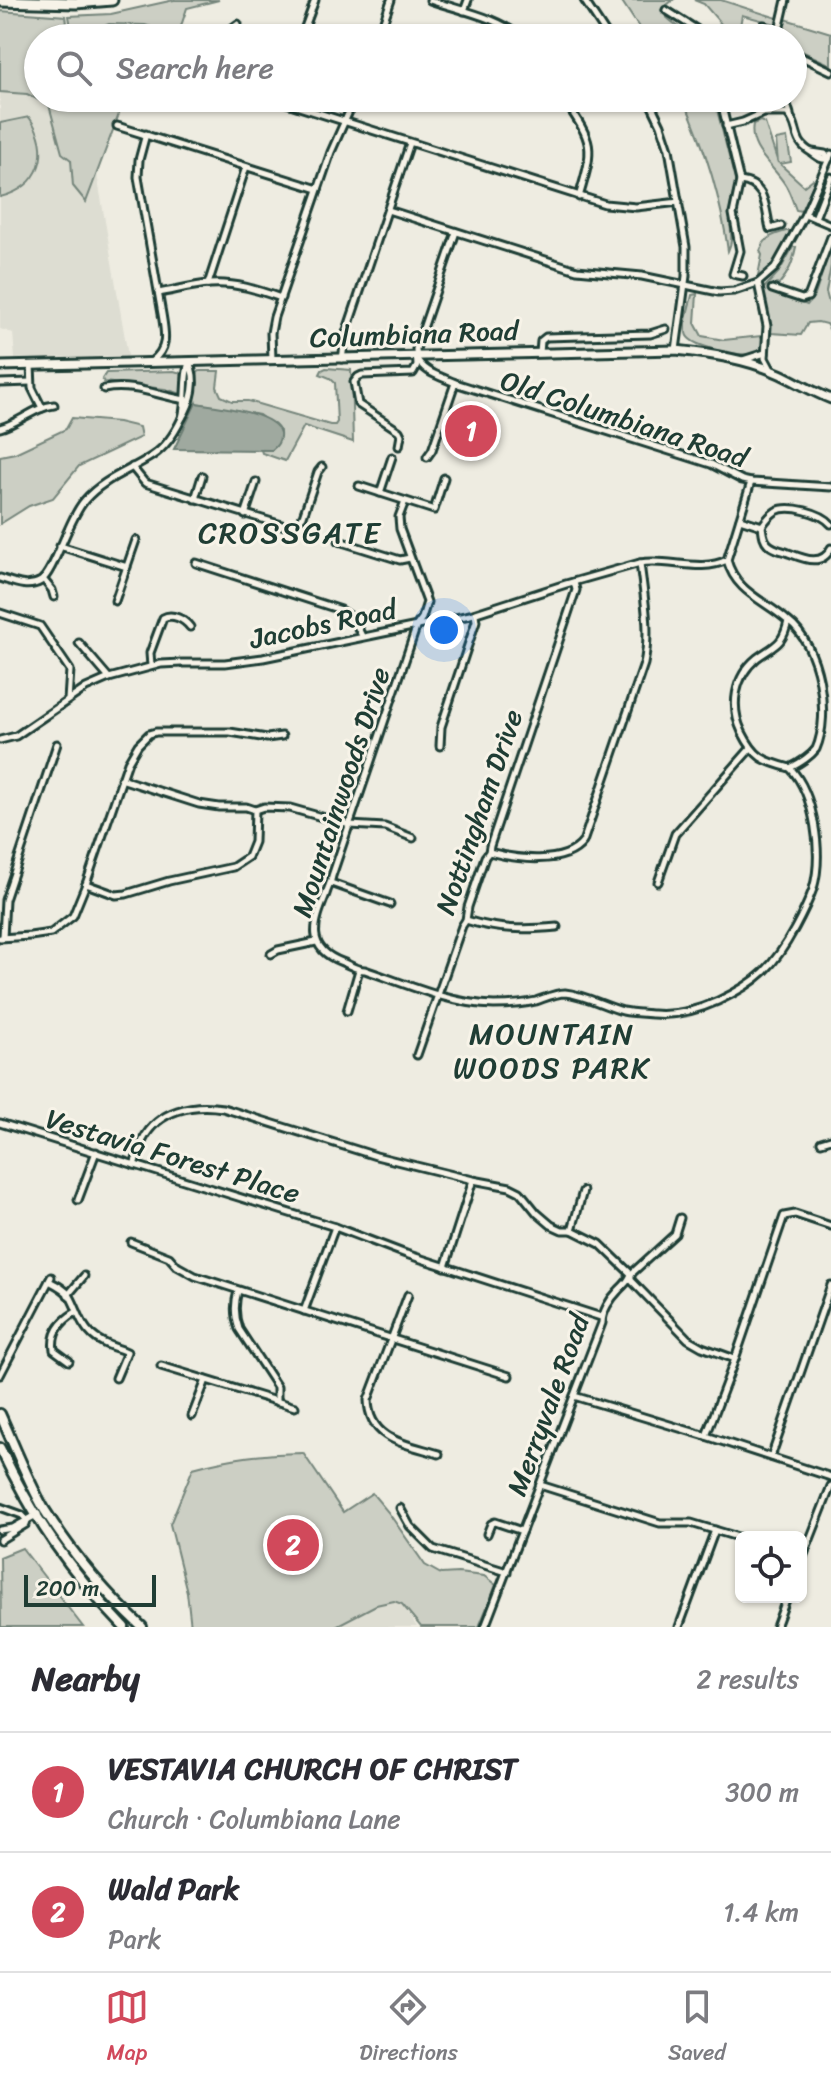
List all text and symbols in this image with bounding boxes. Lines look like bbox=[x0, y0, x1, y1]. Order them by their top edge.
search box bbox=[24, 24, 807, 112]
text: Search here bbox=[116, 41, 274, 95]
icon: search bbox=[52, 46, 96, 90]
street label: Columbiana Road bbox=[309, 306, 522, 362]
street label: Old Columbiana Road bbox=[494, 356, 756, 483]
pin: 1 bbox=[445, 401, 497, 461]
district label: CROSSGATE bbox=[198, 506, 382, 560]
street label: Jacobs Road bbox=[244, 584, 403, 664]
your location bbox=[424, 610, 464, 650]
street label: Mountainwoods Drive bbox=[277, 660, 405, 924]
street label: Nottingham Drive bbox=[421, 703, 537, 921]
district label: MOUNTAIN WOODS PARK bbox=[453, 1007, 651, 1095]
street label: Vestavia Forest Place bbox=[40, 1094, 306, 1218]
street label: Merryvale Road bbox=[492, 1305, 604, 1503]
pin: 2 bbox=[267, 1515, 319, 1575]
map controls bbox=[735, 1531, 807, 1603]
button: locate bbox=[735, 1531, 807, 1603]
text: 200 m bbox=[36, 1569, 99, 1608]
scale bar bbox=[24, 1571, 156, 1607]
text: Nearby bbox=[32, 1649, 140, 1709]
text: 2 results bbox=[697, 1656, 799, 1702]
text: VESTAVIA CHURCH OF CHRIST bbox=[108, 1742, 517, 1796]
text: 1 bbox=[52, 1769, 64, 1815]
text: 300 m bbox=[725, 1769, 799, 1815]
text: Church · Columbiana Lane bbox=[108, 1796, 401, 1842]
text: Wald Park bbox=[108, 1862, 239, 1916]
text: 2 bbox=[50, 1889, 66, 1935]
text: 1.4 km bbox=[723, 1889, 799, 1935]
text: Park bbox=[108, 1916, 161, 1962]
tab: Map bbox=[105, 1985, 149, 2072]
tab: Directions bbox=[359, 1985, 458, 2072]
tab: Saved bbox=[668, 1985, 726, 2072]

